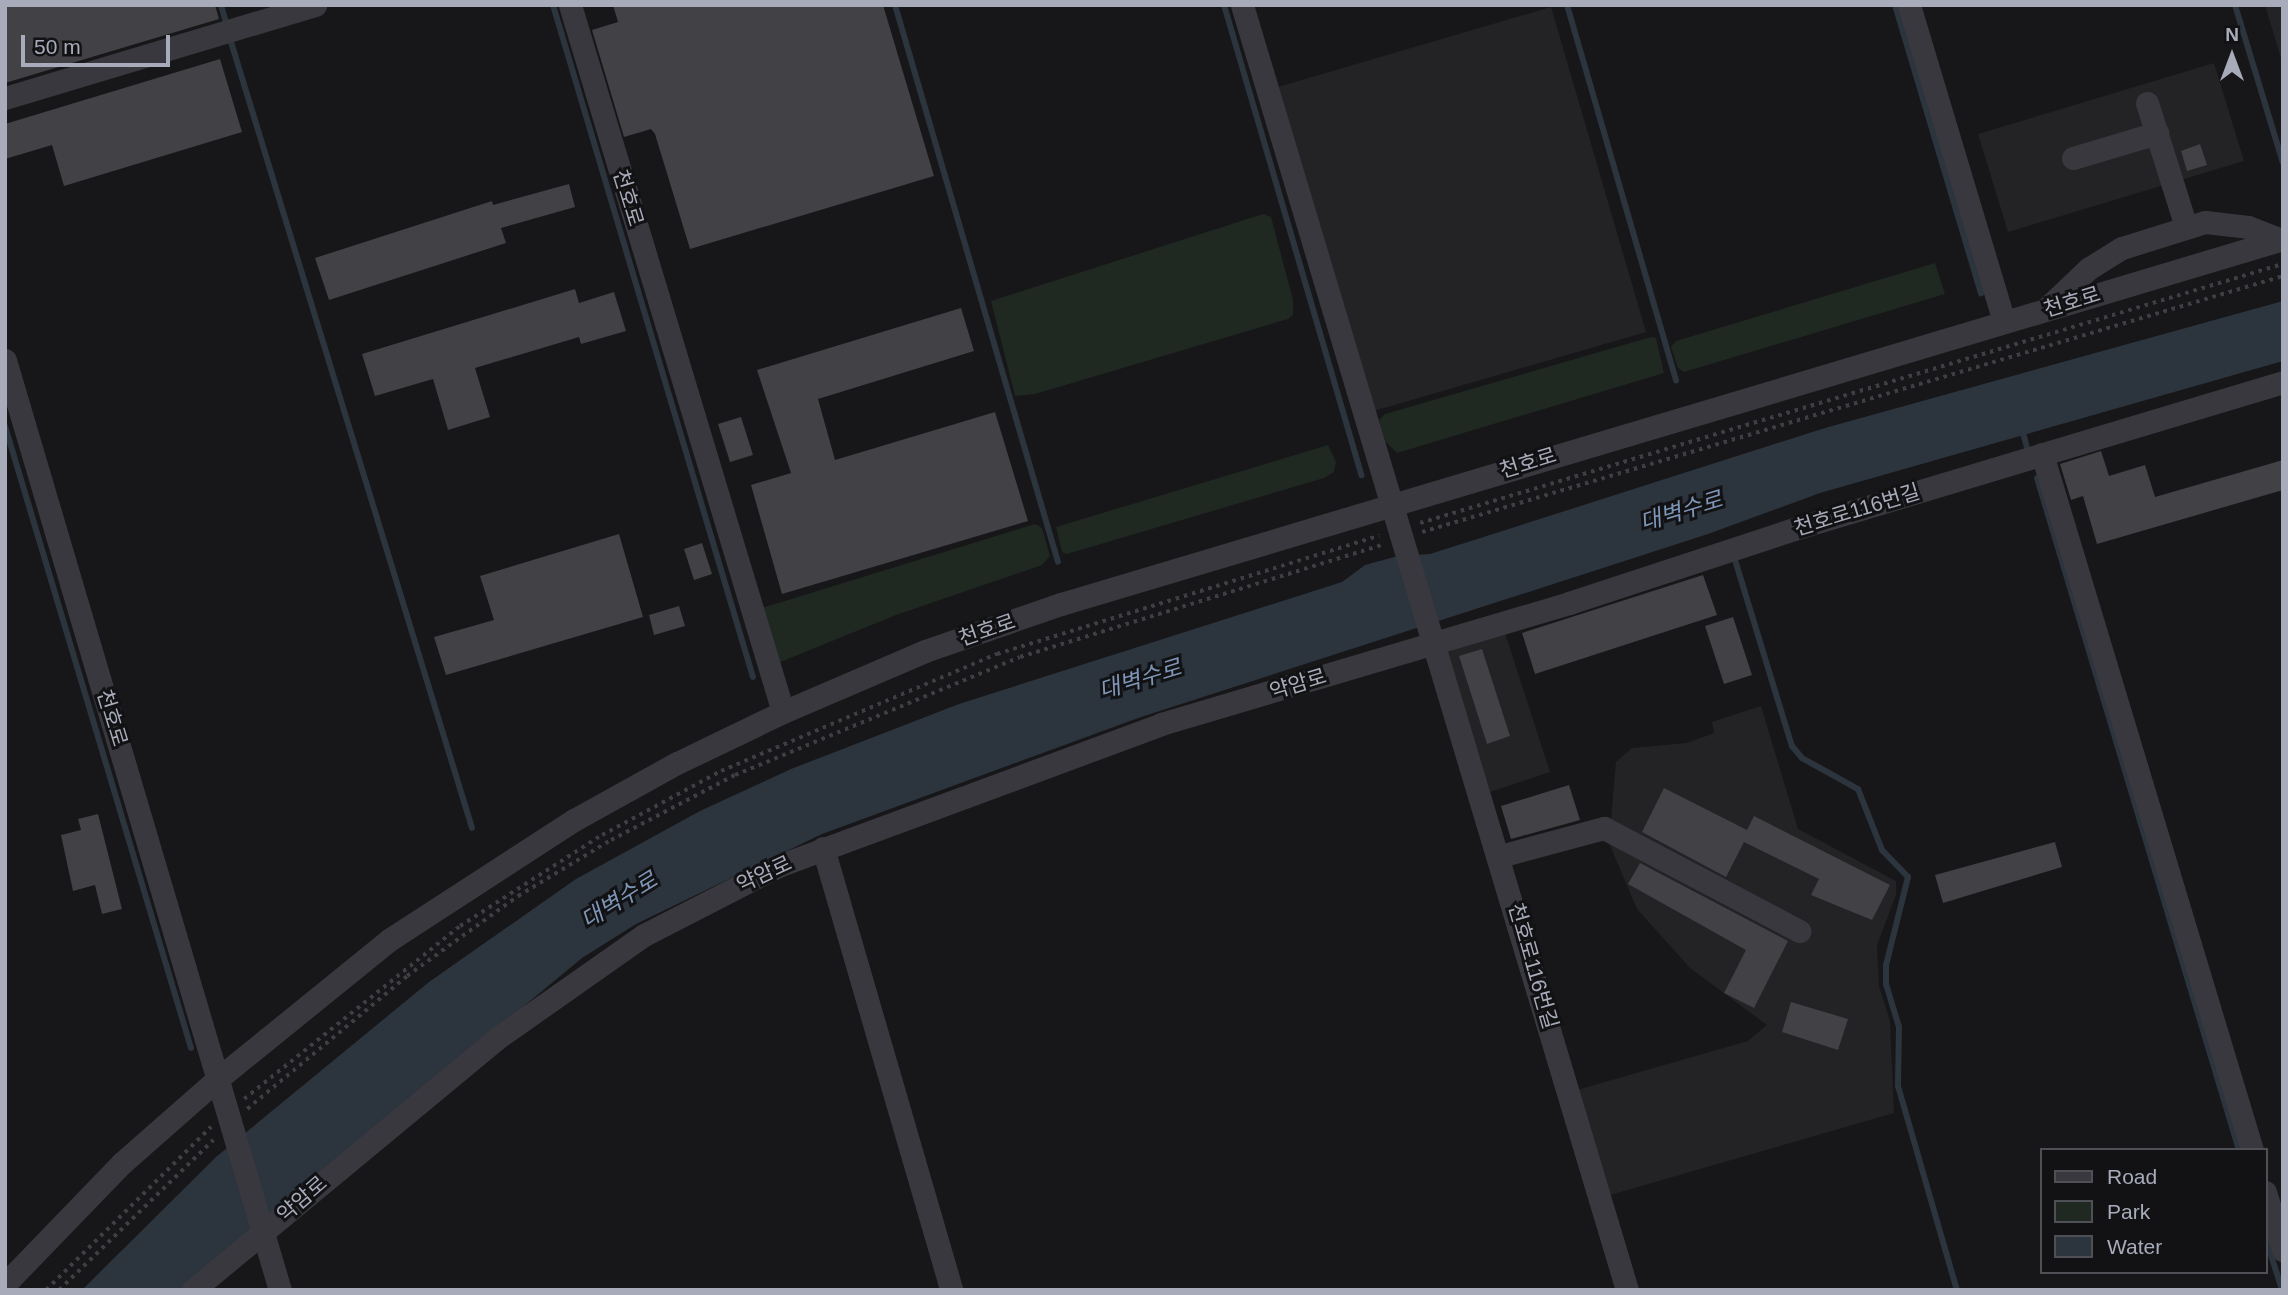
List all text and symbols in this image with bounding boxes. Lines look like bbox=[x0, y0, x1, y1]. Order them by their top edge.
scale bar bbox=[24, 21, 173, 65]
north arrow bbox=[2197, 21, 2267, 91]
text: N bbox=[2225, 24, 2239, 45]
text: 50 m bbox=[34, 35, 81, 58]
street label: 천호로 bbox=[607, 167, 649, 229]
street label: 천호로 bbox=[2041, 281, 2103, 323]
street label: 천호로 bbox=[1497, 442, 1559, 484]
street label: 천호로116번길 bbox=[1791, 479, 1923, 541]
water label: 대벽수로 bbox=[1636, 485, 1726, 537]
street label: 천호로 bbox=[955, 609, 1019, 651]
water label: 대벽수로 bbox=[1095, 653, 1185, 705]
street label: 약암로 bbox=[1267, 663, 1329, 705]
street label: 천호로 bbox=[91, 687, 133, 749]
street label: 약암로 bbox=[732, 850, 796, 898]
water label: 대벽수로 bbox=[576, 866, 662, 934]
street label: 천호로116번길 bbox=[1503, 900, 1563, 1032]
legend bbox=[2039, 1148, 2267, 1274]
text: Road bbox=[2107, 1165, 2157, 1188]
street label: 약암로 bbox=[272, 1170, 332, 1228]
text: Park bbox=[2107, 1200, 2150, 1223]
text: Water bbox=[2107, 1235, 2162, 1258]

